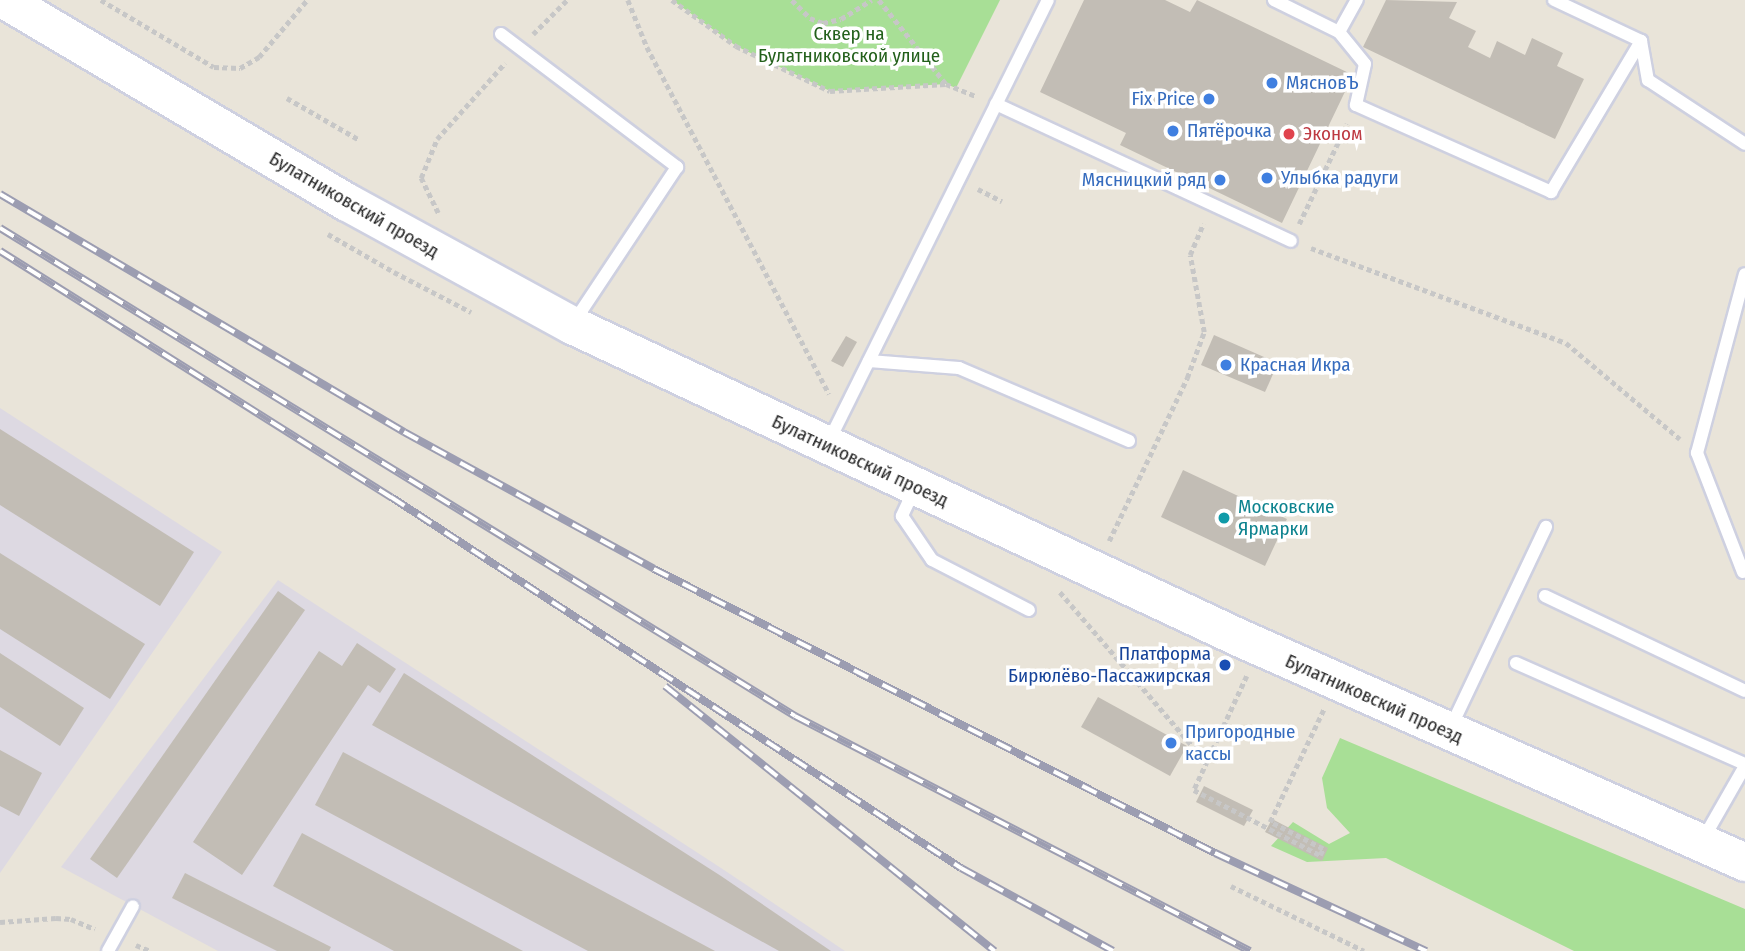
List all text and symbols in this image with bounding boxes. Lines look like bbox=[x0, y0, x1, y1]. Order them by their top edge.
park label: Сквер на Булатниковской улице bbox=[758, 23, 940, 67]
place label: МясновЪ bbox=[1286, 72, 1359, 94]
marker: МясновЪ bbox=[1264, 75, 1280, 91]
place label: Fix Price bbox=[1132, 88, 1195, 110]
marker: Fix Price bbox=[1201, 91, 1217, 107]
place label: Пятёрочка bbox=[1187, 120, 1272, 142]
marker: Пятёрочка bbox=[1165, 123, 1181, 139]
place label: Эконом bbox=[1303, 123, 1363, 145]
marker: Эконом bbox=[1281, 126, 1297, 142]
street label: Булатниковский проезд bbox=[265, 147, 443, 263]
place label: Улыбка радуги bbox=[1281, 167, 1399, 189]
place label: Мясницкий ряд bbox=[1082, 169, 1206, 191]
marker: Улыбка радуги bbox=[1259, 170, 1275, 186]
marker: Мясницкий ряд bbox=[1212, 172, 1228, 188]
place label: Красная Икра bbox=[1240, 354, 1351, 376]
marker: Красная Икра bbox=[1218, 357, 1234, 373]
street label: Булатниковский проезд bbox=[768, 410, 952, 512]
place label: Московские Ярмарки bbox=[1238, 496, 1334, 540]
marker: Московские Ярмарки bbox=[1216, 510, 1232, 526]
place label: Платформа Бирюлёво-Пассажирская bbox=[1008, 643, 1211, 687]
street label: Булатниковский проезд bbox=[1282, 650, 1466, 748]
marker: Платформа Бирюлёво-Пассажирская bbox=[1217, 657, 1233, 673]
place label: Пригородные кассы bbox=[1185, 721, 1295, 765]
marker: Пригородные кассы bbox=[1163, 735, 1179, 751]

